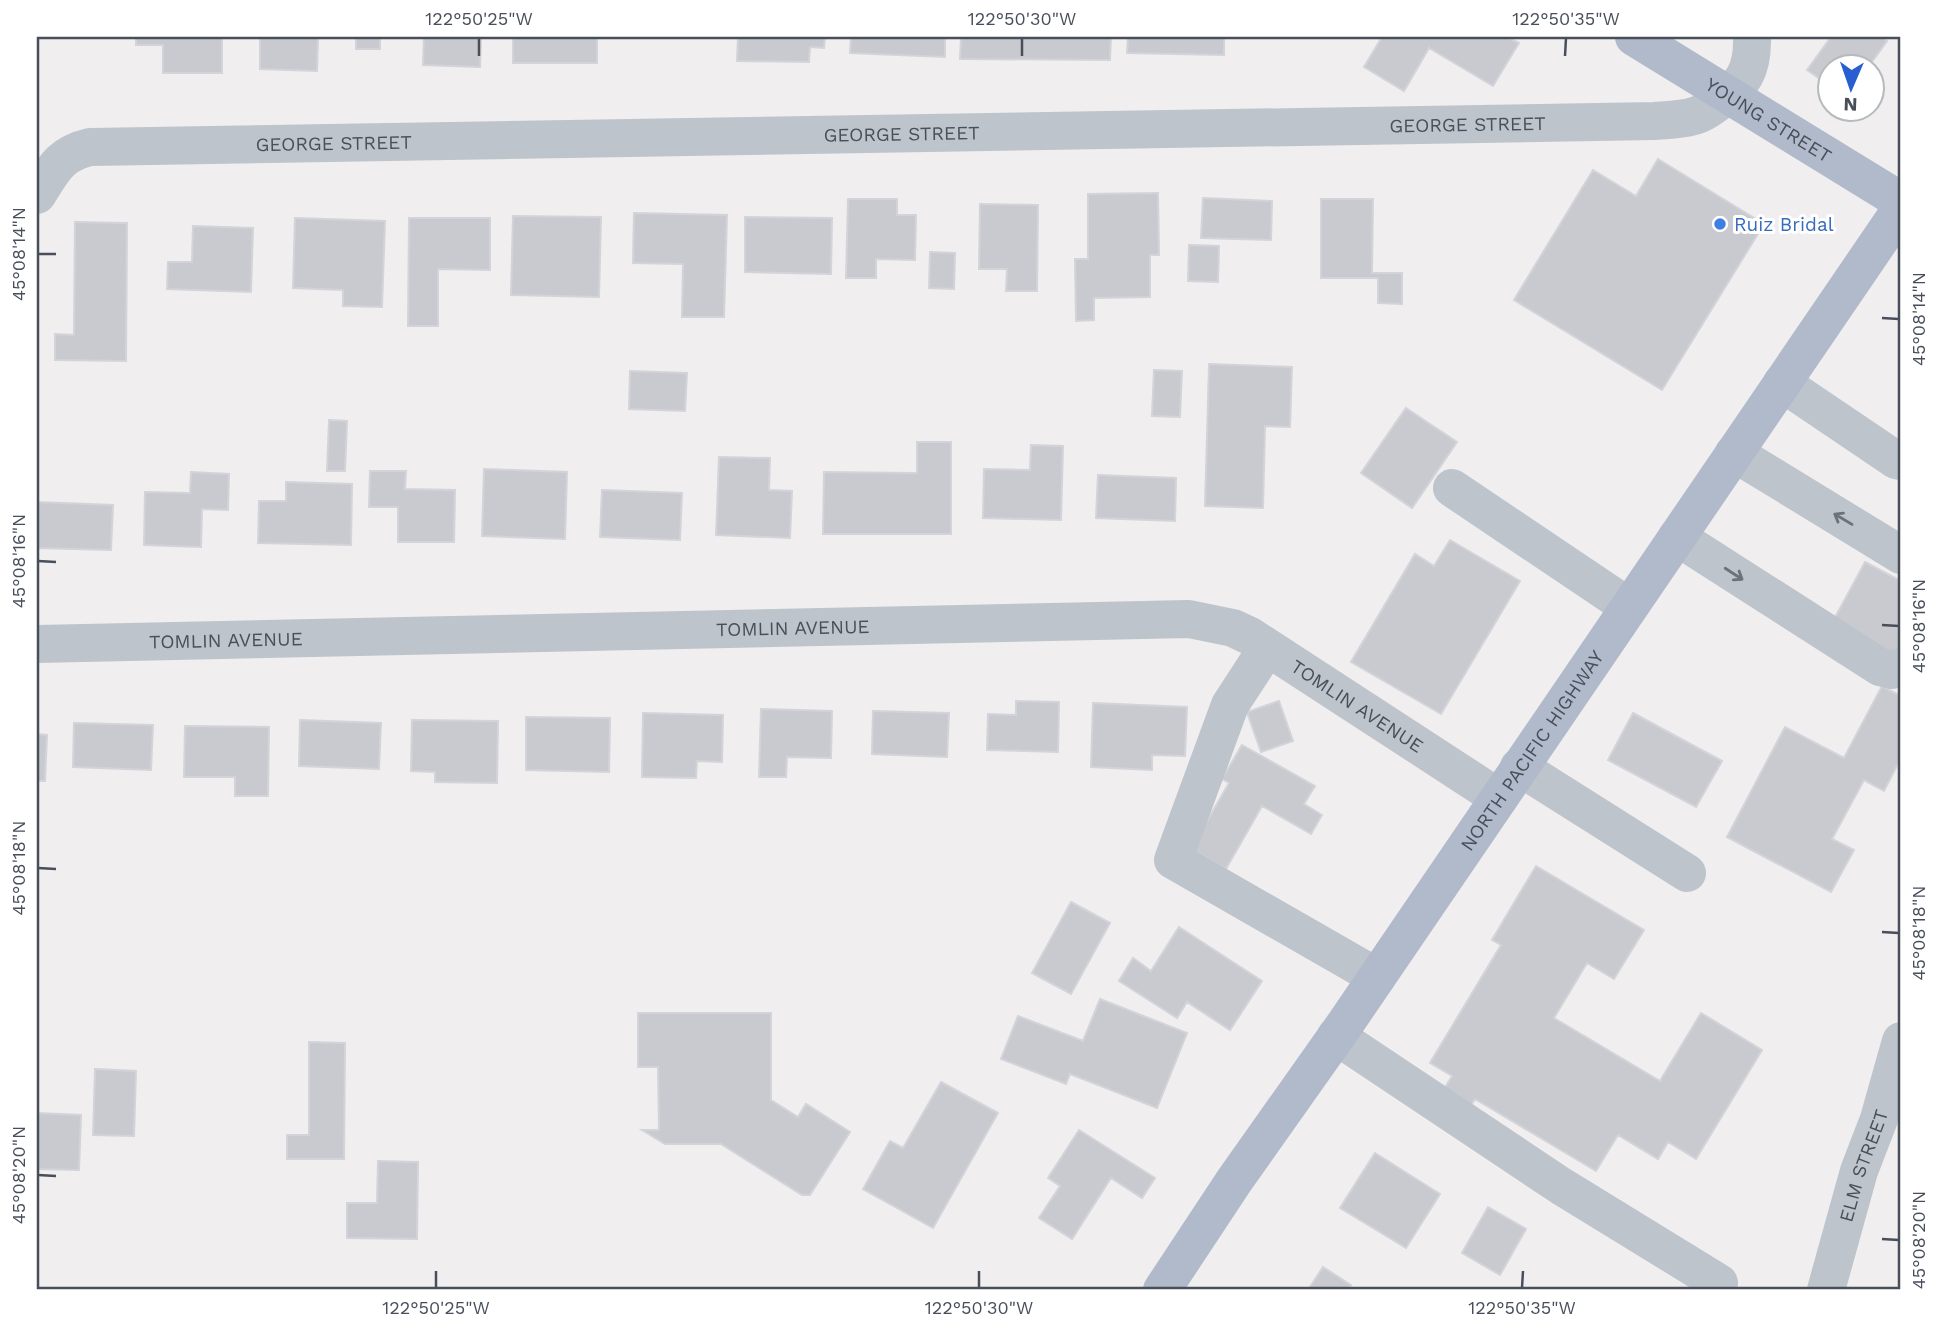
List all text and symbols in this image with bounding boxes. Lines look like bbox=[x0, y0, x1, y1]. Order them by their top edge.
text: 122°50'25"W bbox=[425, 8, 533, 29]
text: 122°50'30"W bbox=[968, 8, 1076, 29]
text: 122°50'35"W bbox=[1512, 8, 1620, 29]
north arrow bbox=[1815, 52, 1885, 122]
street label: YOUNG STREET bbox=[1701, 73, 1836, 168]
text: N bbox=[1843, 93, 1858, 116]
street label: GEORGE STREET bbox=[1389, 112, 1546, 137]
street label: GEORGE STREET bbox=[823, 121, 980, 147]
street label: GEORGE STREET bbox=[255, 131, 412, 156]
text: 45°08'14"N bbox=[8, 207, 29, 301]
place label: Ruiz Bridal bbox=[1734, 213, 1834, 236]
marker: Ruiz Bridal bbox=[1712, 216, 1728, 232]
text: 45°08'14"N bbox=[1908, 272, 1929, 366]
one-way arrow bbox=[1833, 512, 1853, 526]
text: 45°08'16"N bbox=[8, 514, 29, 608]
one-way arrow bbox=[1724, 567, 1743, 581]
text: 45°08'16"N bbox=[1908, 579, 1929, 673]
street label: TOMLIN AVENUE bbox=[716, 615, 870, 641]
street label: TOMLIN AVENUE bbox=[149, 627, 303, 654]
street label: NORTH PACIFIC HIGHWAY bbox=[1456, 646, 1609, 855]
street label: TOMLIN AVENUE bbox=[1286, 655, 1428, 758]
text: 45°08'18"N bbox=[8, 821, 29, 915]
text: 45°08'18"N bbox=[1908, 886, 1929, 980]
street label: ELM STREET bbox=[1834, 1107, 1893, 1225]
text: 45°08'20"N bbox=[8, 1126, 29, 1224]
text: 45°08'20"N bbox=[1908, 1191, 1929, 1289]
text: 122°50'25"W bbox=[382, 1297, 490, 1318]
text: 122°50'30"W bbox=[925, 1297, 1033, 1318]
text: 122°50'35"W bbox=[1468, 1297, 1576, 1318]

